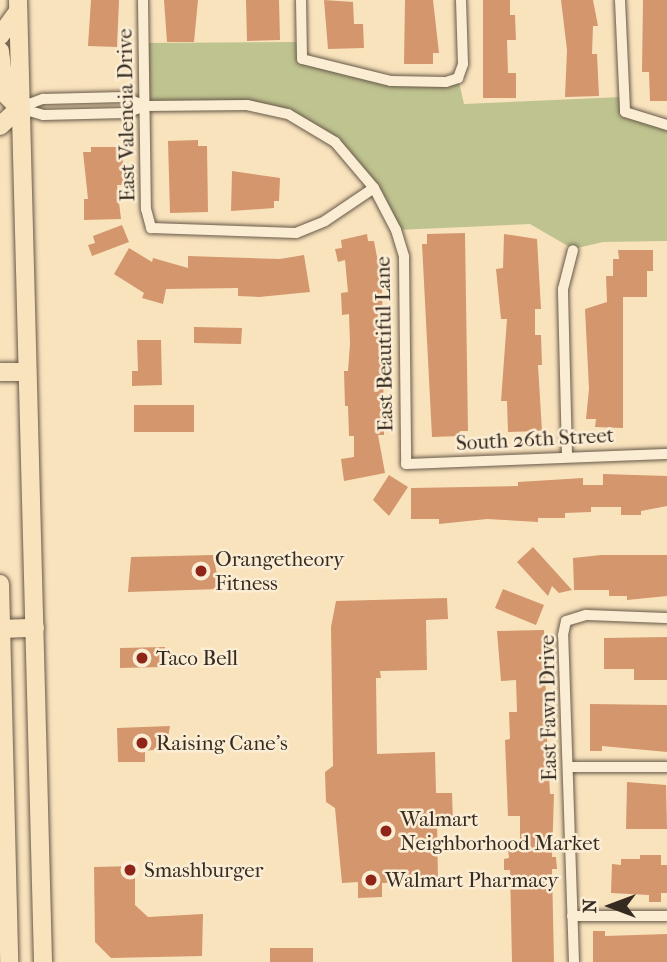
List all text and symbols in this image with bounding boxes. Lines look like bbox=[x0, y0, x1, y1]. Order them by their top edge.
street label: East Valencia Drive bbox=[112, 28, 140, 202]
street label: East Beautiful Lane bbox=[370, 256, 398, 432]
street label: South 26th Street bbox=[455, 422, 615, 456]
place label: Orangetheory Fitness bbox=[215, 546, 344, 596]
marker: Orangetheory Fitness bbox=[193, 563, 209, 579]
street label: East Fawn Drive bbox=[534, 635, 562, 781]
place label: Taco Bell bbox=[156, 645, 238, 671]
marker: Taco Bell bbox=[134, 650, 150, 666]
place label: Raising Cane's bbox=[156, 730, 288, 756]
marker: Raising Cane's bbox=[134, 735, 150, 751]
place label: Walmart Neighborhood Market bbox=[400, 806, 600, 856]
marker: Walmart Neighborhood Market bbox=[378, 823, 394, 839]
place label: Smashburger bbox=[144, 857, 263, 883]
marker: Smashburger bbox=[122, 862, 138, 878]
place label: Walmart Pharmacy bbox=[385, 867, 559, 893]
north arrow bbox=[576, 871, 646, 941]
marker: Walmart Pharmacy bbox=[363, 872, 379, 888]
text: N bbox=[579, 899, 601, 913]

